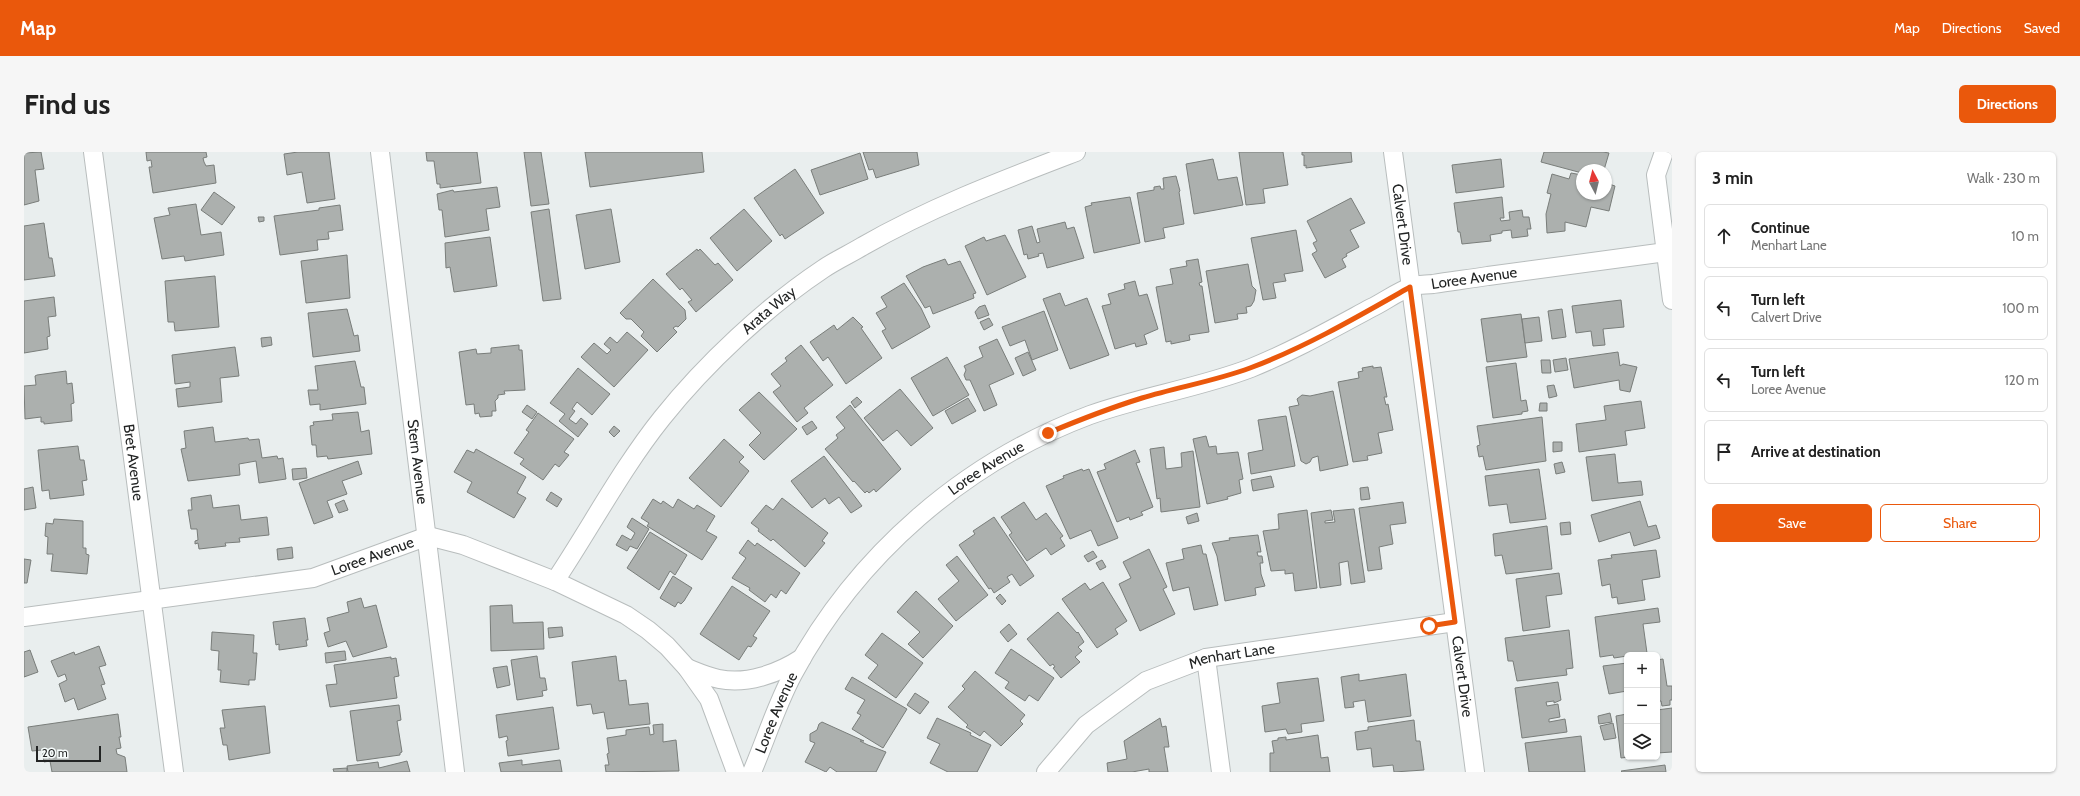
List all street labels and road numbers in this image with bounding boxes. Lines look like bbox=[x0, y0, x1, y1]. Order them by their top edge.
street label: Calvert Drive bbox=[1388, 183, 1417, 266]
street label: Loree Avenue bbox=[1430, 263, 1519, 293]
street label: Arata Way bbox=[738, 282, 800, 338]
street label: Stern Avenue bbox=[403, 418, 432, 506]
street label: Bret Avenue bbox=[120, 423, 148, 502]
street label: Loree Avenue bbox=[945, 437, 1028, 499]
street label: Loree Avenue bbox=[329, 533, 417, 580]
street label: Calvert Drive bbox=[1448, 635, 1477, 718]
street label: Menhart Lane bbox=[1186, 639, 1276, 673]
street label: Loree Avenue bbox=[751, 669, 802, 756]

